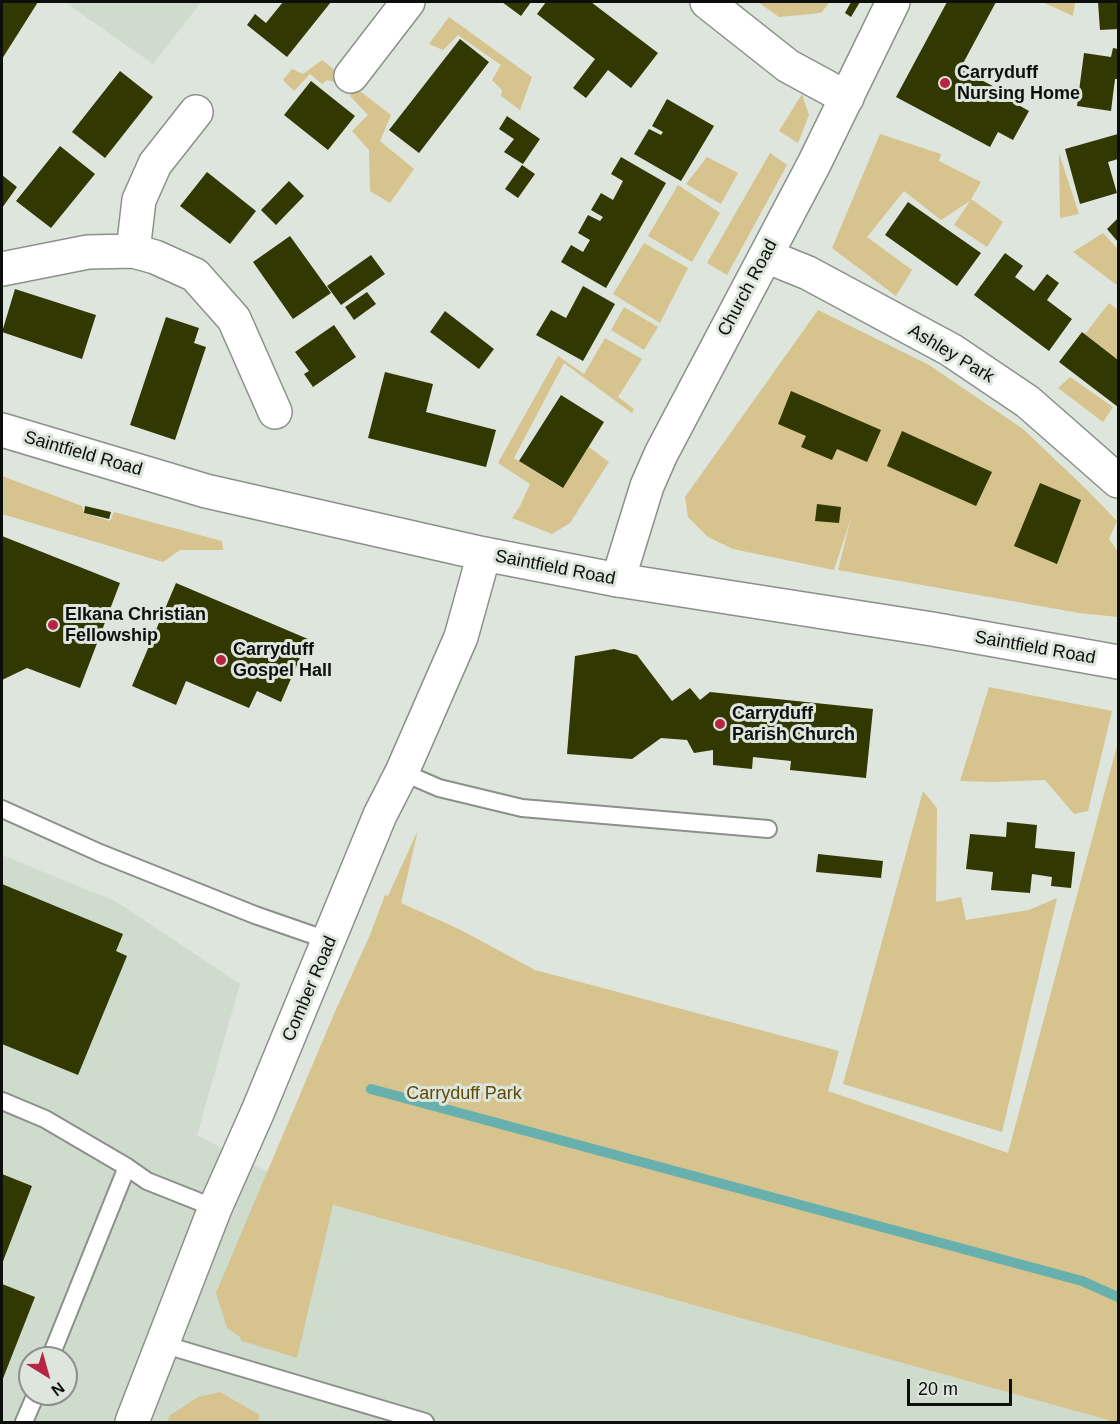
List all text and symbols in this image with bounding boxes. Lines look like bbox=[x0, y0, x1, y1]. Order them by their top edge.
place label: Carryduff Nursing Home bbox=[957, 62, 1080, 104]
marker: Carryduff Nursing Home bbox=[938, 76, 952, 90]
street label: Church Road bbox=[714, 236, 782, 340]
street label: Ashley Park bbox=[904, 320, 998, 388]
street label: Saintfield Road bbox=[21, 427, 145, 481]
street label: Saintfield Road bbox=[493, 546, 617, 590]
place label: Elkana Christian Fellowship bbox=[65, 604, 206, 646]
marker: Elkana Christian Fellowship bbox=[46, 618, 60, 632]
street label: Saintfield Road bbox=[973, 627, 1097, 669]
place label: Carryduff Gospel Hall bbox=[233, 639, 332, 682]
marker: Carryduff Gospel Hall bbox=[214, 653, 228, 667]
place label: Carryduff Parish Church bbox=[732, 703, 855, 746]
marker: Carryduff Parish Church bbox=[713, 717, 727, 731]
street label: Comber Road bbox=[278, 933, 342, 1045]
park label: Carryduff Park bbox=[406, 1083, 522, 1105]
north arrow bbox=[18, 1346, 78, 1406]
scale bar bbox=[910, 1367, 1015, 1405]
text: N bbox=[48, 1379, 68, 1399]
text: 20 m bbox=[918, 1379, 958, 1399]

